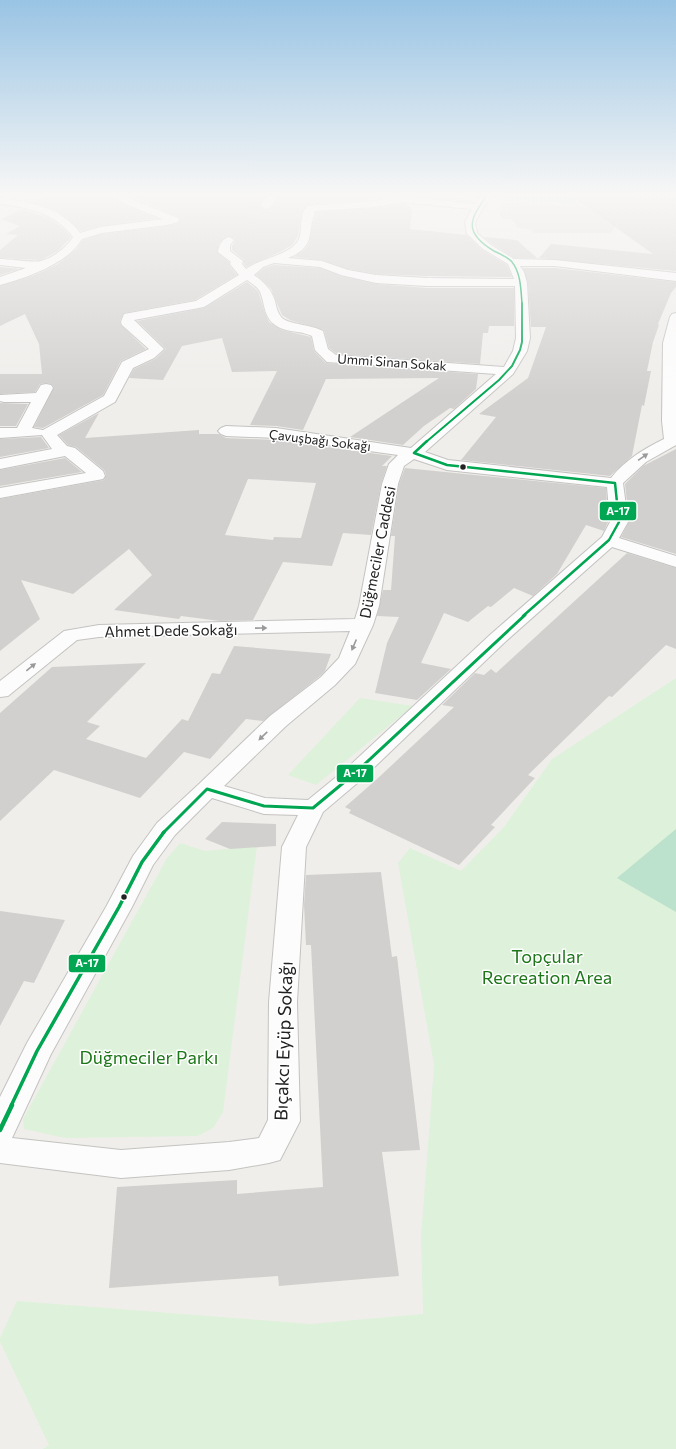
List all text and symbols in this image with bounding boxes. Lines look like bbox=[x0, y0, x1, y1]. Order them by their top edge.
street label: Ummi Sinan Sokak bbox=[337, 350, 447, 374]
street label: Çavuşbağı Sokağı bbox=[268, 426, 372, 454]
one-way arrow bbox=[638, 453, 648, 461]
unlabelled marker bbox=[458, 462, 468, 472]
street label: Düğmeciler Caddesi bbox=[355, 484, 399, 620]
line badge: A-17 bbox=[599, 501, 637, 521]
text: A-17 bbox=[606, 504, 630, 517]
street label: Ahmet Dede Sokağı bbox=[104, 620, 238, 640]
one-way arrow bbox=[255, 624, 267, 631]
one-way arrow bbox=[351, 640, 357, 652]
one-way arrow bbox=[25, 663, 36, 672]
one-way arrow bbox=[258, 731, 268, 741]
line badge: A-17 bbox=[336, 764, 374, 783]
text: A-17 bbox=[343, 766, 367, 779]
unlabelled marker bbox=[119, 892, 129, 902]
park label: Topçular Recreation Area bbox=[482, 945, 612, 988]
line badge: A-17 bbox=[68, 954, 106, 973]
text: A-17 bbox=[75, 956, 99, 969]
street label: Bıçakcı Eyüp Sokağı bbox=[269, 961, 297, 1121]
park label: Düğmeciler Parkı bbox=[80, 1046, 218, 1068]

